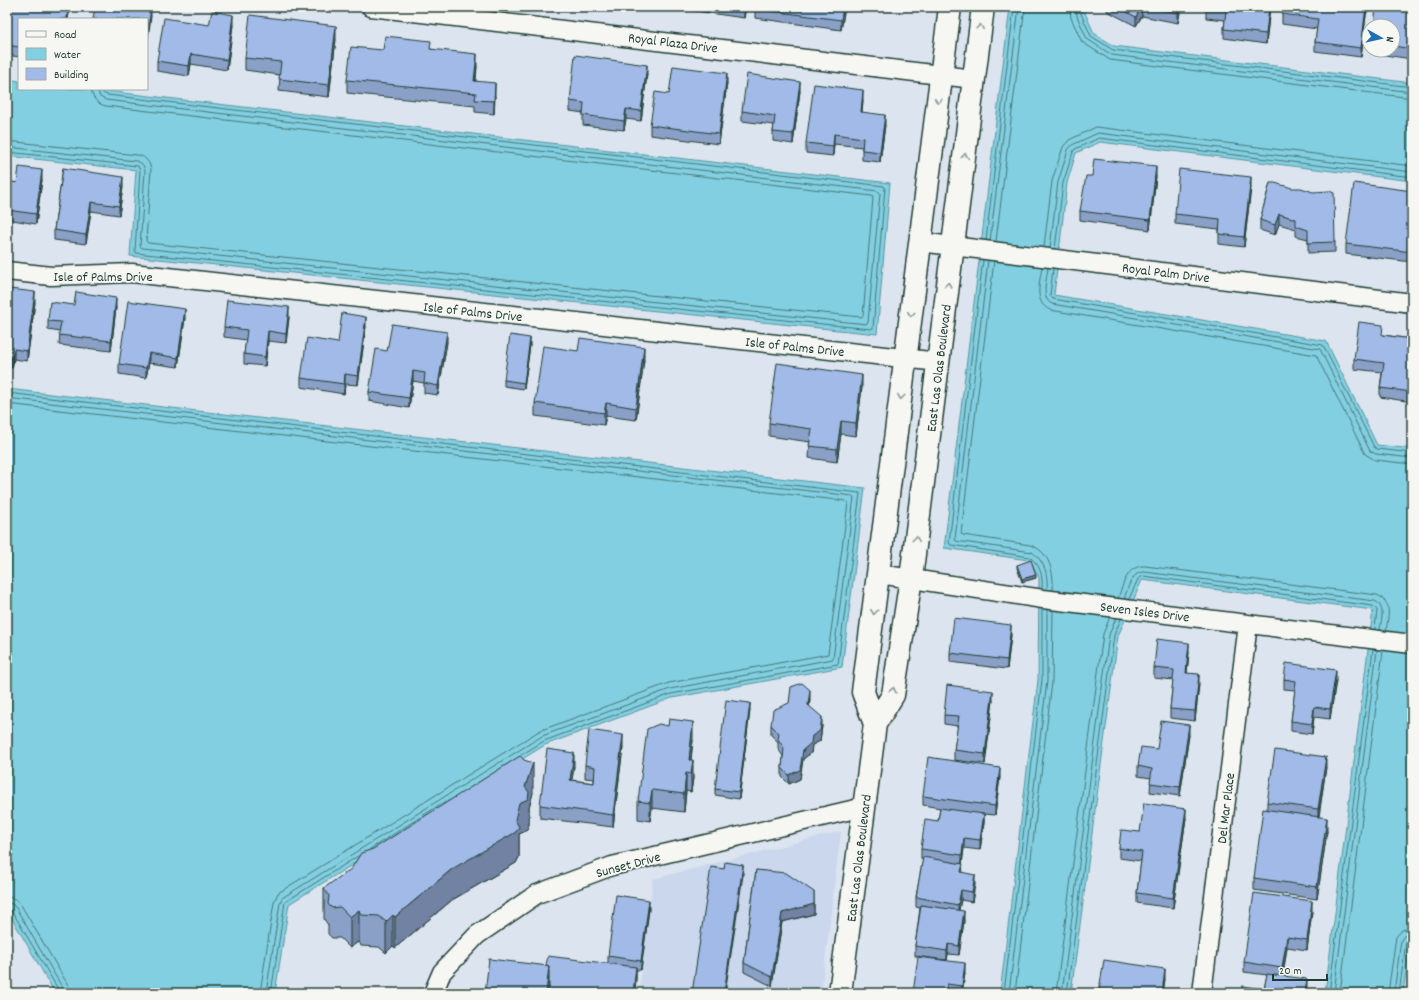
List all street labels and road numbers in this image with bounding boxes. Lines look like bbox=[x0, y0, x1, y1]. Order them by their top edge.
street label: Royal Plaza Drive bbox=[627, 29, 719, 59]
street label: Royal Palm Drive bbox=[1121, 259, 1211, 289]
street label: Isle of Palms Drive bbox=[53, 268, 153, 288]
street label: Isle of Palms Drive bbox=[422, 298, 523, 328]
street label: East Las Olas Boulevard bbox=[922, 303, 958, 433]
street label: Isle of Palms Drive bbox=[744, 333, 845, 363]
street label: Seven Isles Drive bbox=[1099, 598, 1191, 628]
street label: Del Mar Place bbox=[1213, 772, 1241, 845]
street label: East Las Olas Boulevard bbox=[842, 793, 878, 923]
street label: Sunset Drive bbox=[594, 848, 663, 884]

